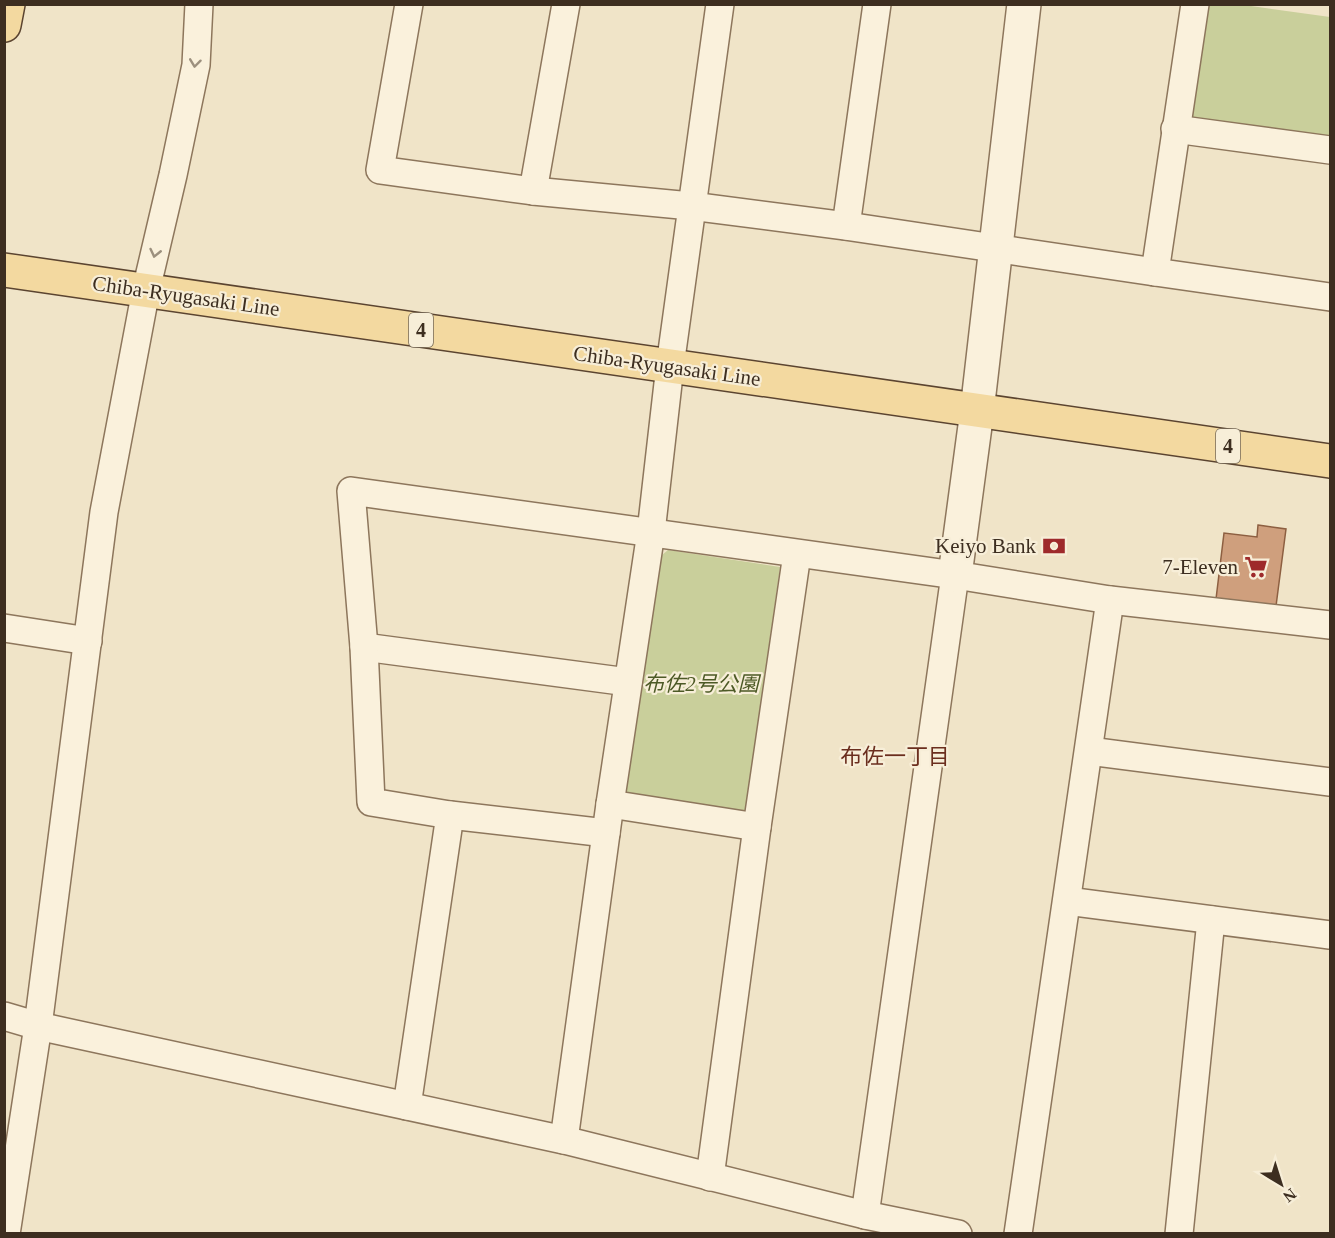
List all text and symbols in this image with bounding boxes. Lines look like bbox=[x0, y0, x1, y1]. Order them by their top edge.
one-way arrow bbox=[189, 58, 202, 67]
one-way arrow bbox=[149, 248, 162, 258]
street label: Chiba-Ryugasaki Line bbox=[91, 271, 281, 321]
road number: 4 bbox=[409, 313, 433, 347]
street label: Chiba-Ryugasaki Line bbox=[572, 341, 762, 391]
road number: 4 bbox=[1216, 429, 1240, 463]
bank icon: Keiyo Bank bbox=[1041, 533, 1067, 559]
place label: Keiyo Bank bbox=[935, 534, 1036, 558]
supermarket icon: 7-Eleven bbox=[1243, 554, 1269, 580]
place label: 7-Eleven bbox=[1162, 555, 1239, 579]
park label: 布佐2号公園 bbox=[643, 672, 762, 696]
district label: 布佐一丁目 bbox=[840, 744, 950, 769]
north arrow bbox=[1251, 1154, 1311, 1214]
text: N bbox=[1280, 1185, 1300, 1206]

